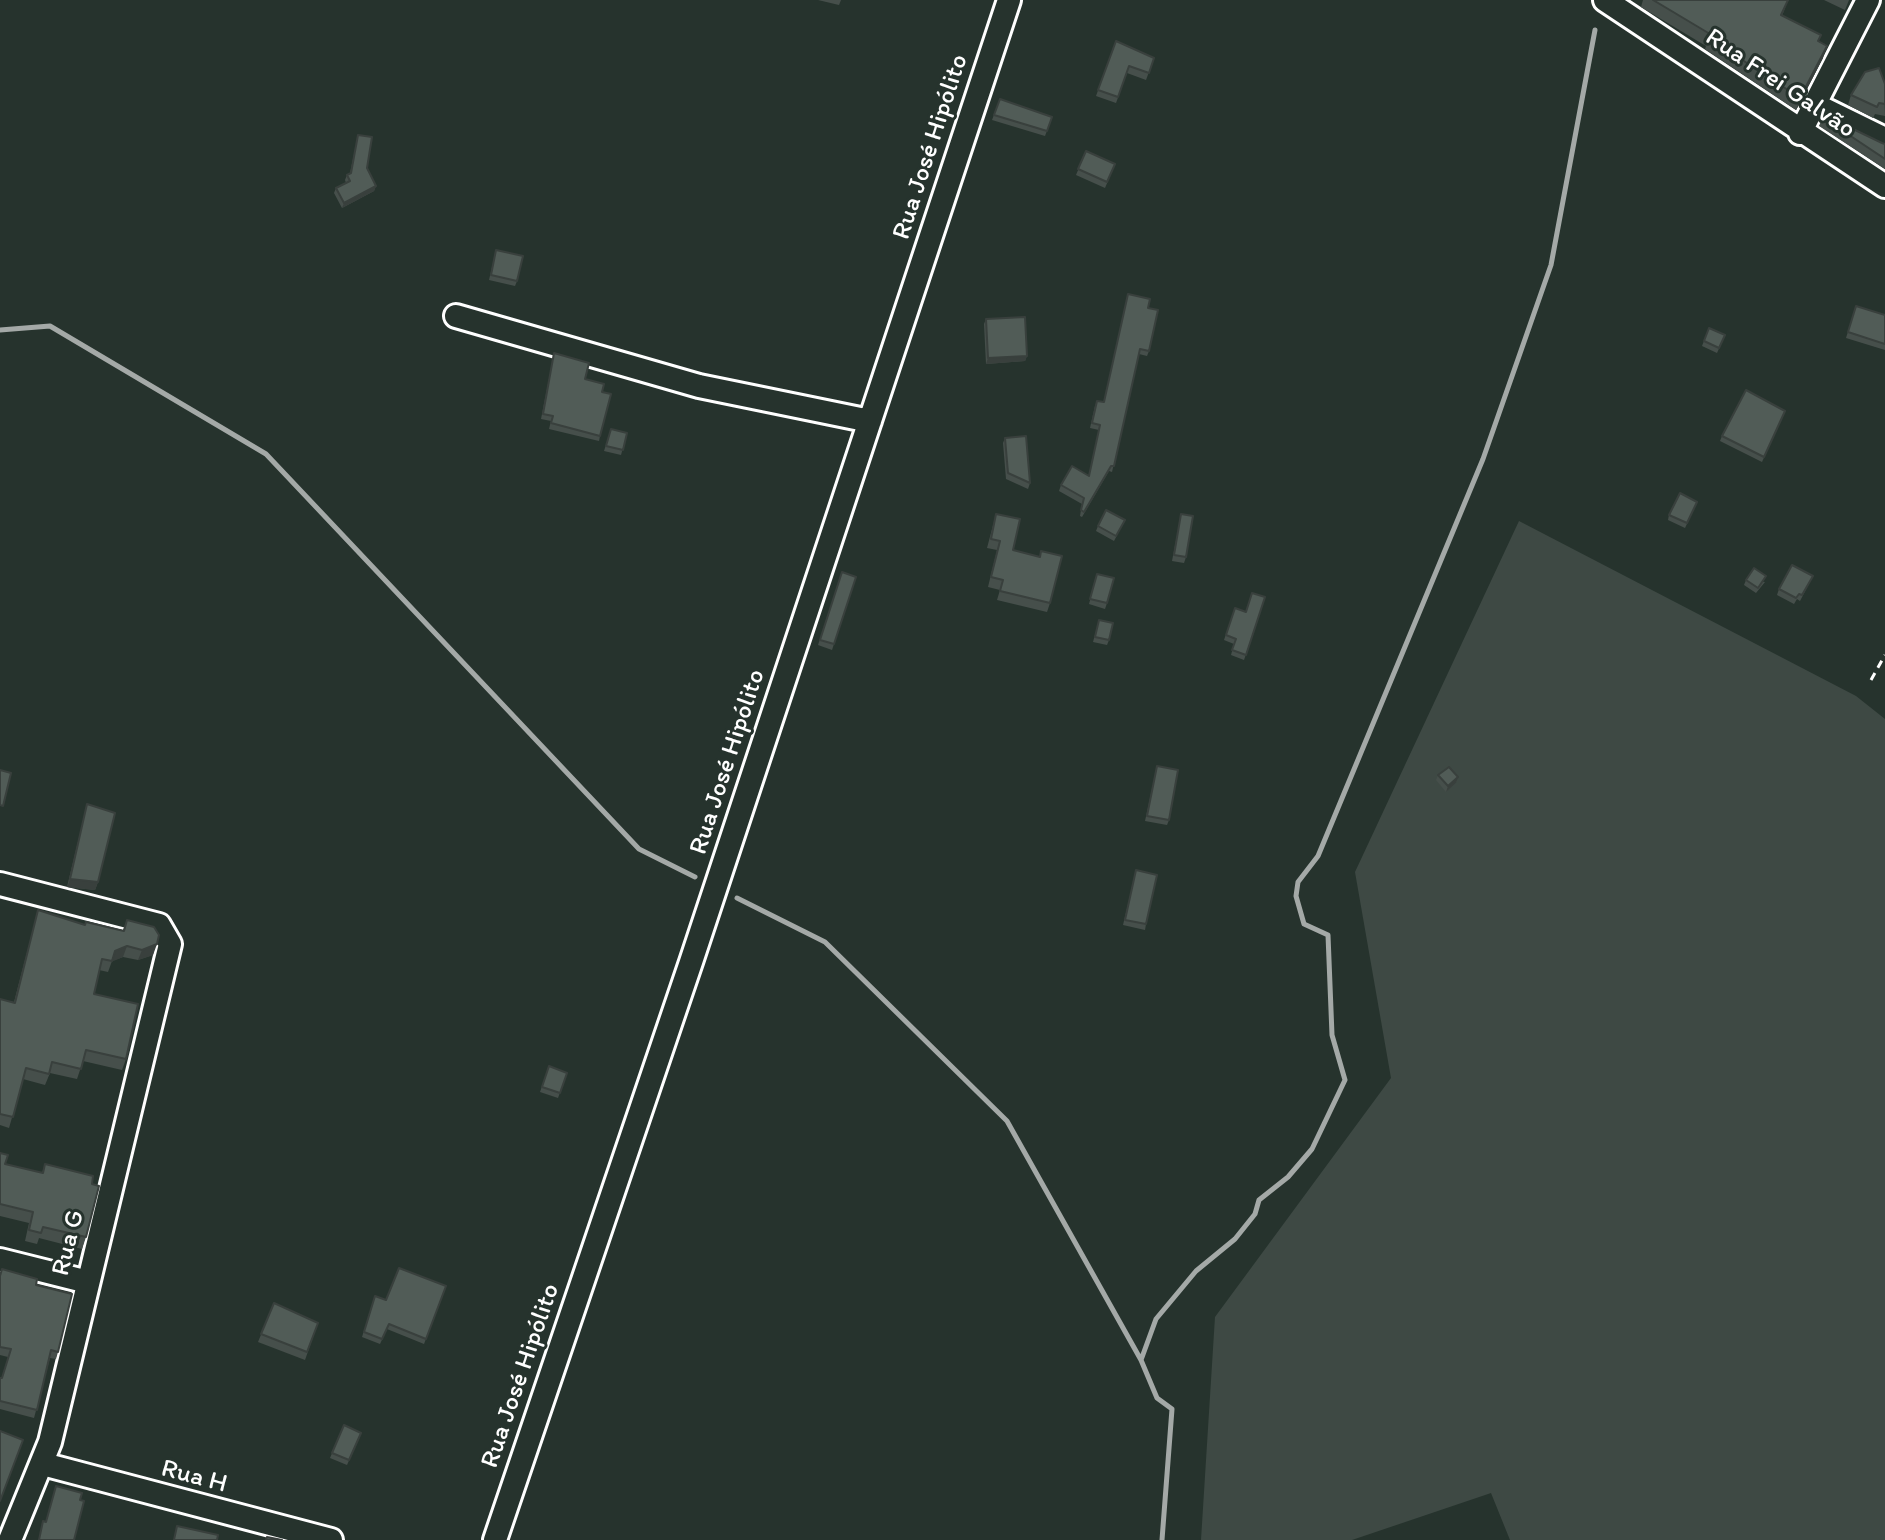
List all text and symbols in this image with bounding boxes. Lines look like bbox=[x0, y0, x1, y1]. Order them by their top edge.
street label: Rua Frei Galvão bbox=[1699, 22, 1861, 146]
street label: Rua José Hipólito bbox=[886, 51, 976, 243]
street label: Rua José Hipólito bbox=[683, 666, 773, 858]
street label: Rua G bbox=[46, 1207, 92, 1279]
street label: Rua José Hipólito bbox=[475, 1280, 567, 1472]
street label: Rua H bbox=[158, 1453, 230, 1501]

